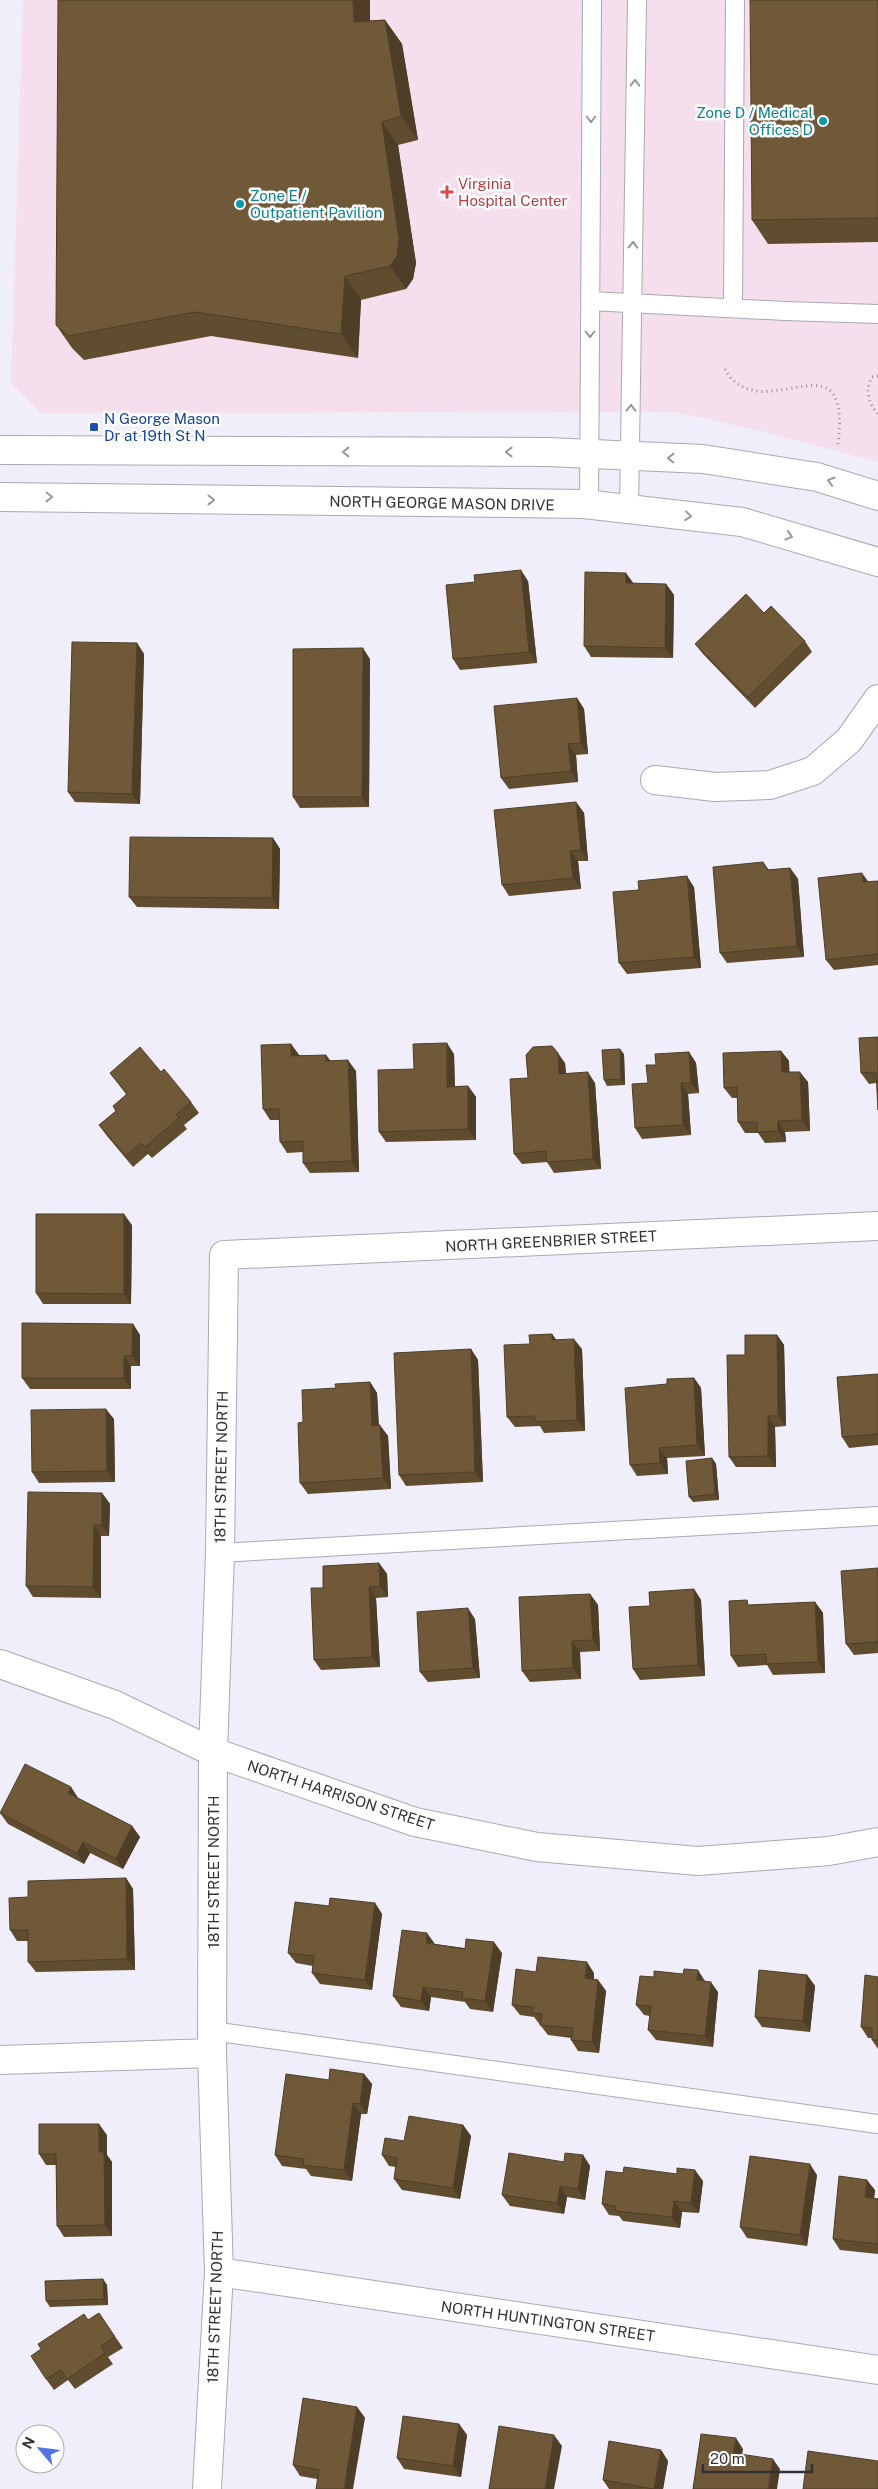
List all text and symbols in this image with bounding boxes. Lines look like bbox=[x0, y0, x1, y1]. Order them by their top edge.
one-way arrow bbox=[630, 79, 640, 86]
place label: Zone D / Medical Offices D bbox=[696, 104, 813, 138]
one-way arrow bbox=[586, 115, 596, 123]
marker: Zone D / Medical Offices D bbox=[817, 115, 829, 127]
place label: Virginia Hospital Center bbox=[458, 175, 568, 209]
marker: Virginia Hospital Center bbox=[440, 185, 454, 199]
place label: Zone E / Outpatient Pavilion bbox=[250, 187, 382, 221]
marker: Zone E / Outpatient Pavilion bbox=[234, 198, 246, 210]
one-way arrow bbox=[628, 241, 638, 249]
one-way arrow bbox=[585, 330, 595, 338]
one-way arrow bbox=[626, 404, 636, 412]
place label: N George Mason Dr at 19th St N bbox=[104, 410, 220, 444]
marker: N George Mason Dr at 19th St N bbox=[88, 421, 100, 433]
one-way arrow bbox=[342, 447, 350, 457]
one-way arrow bbox=[504, 447, 512, 457]
one-way arrow bbox=[667, 453, 674, 463]
one-way arrow bbox=[828, 477, 836, 487]
one-way arrow bbox=[45, 492, 53, 503]
street label: NORTH GEORGE MASON DRIVE bbox=[329, 493, 555, 513]
one-way arrow bbox=[208, 495, 215, 505]
one-way arrow bbox=[684, 510, 692, 521]
one-way arrow bbox=[784, 530, 792, 540]
street label: NORTH GREENBRIER STREET bbox=[445, 1227, 657, 1255]
street label: 18TH STREET NORTH bbox=[211, 1390, 231, 1544]
street label: NORTH HARRISON STREET bbox=[245, 1757, 437, 1833]
street label: 18TH STREET NORTH bbox=[205, 1796, 222, 1948]
street label: 18TH STREET NORTH bbox=[204, 2230, 226, 2384]
street label: NORTH HUNTINGTON STREET bbox=[440, 2298, 656, 2344]
north arrow bbox=[15, 2424, 65, 2474]
text: N bbox=[19, 2434, 38, 2451]
scale bar bbox=[703, 2442, 812, 2474]
text: 20 m bbox=[710, 2450, 745, 2467]

